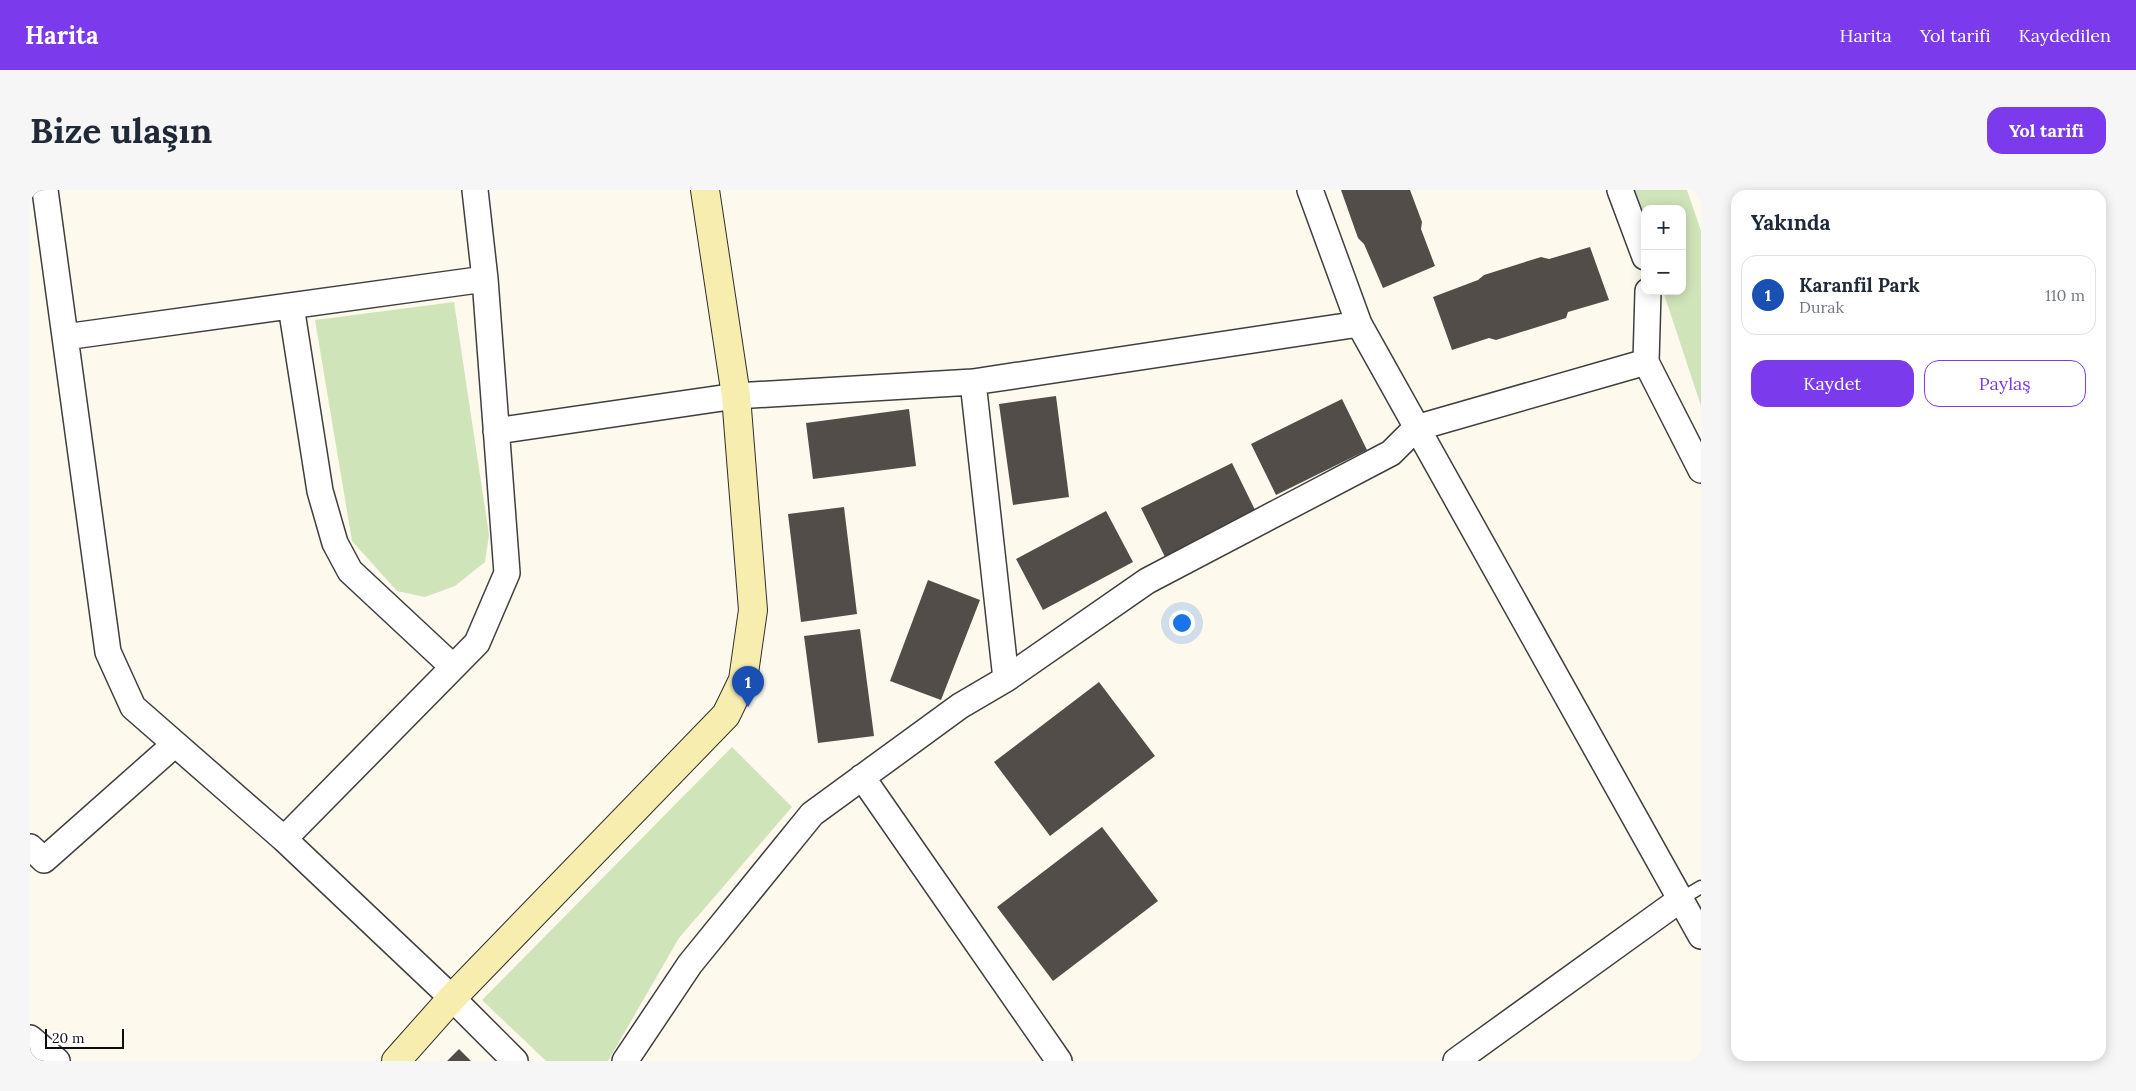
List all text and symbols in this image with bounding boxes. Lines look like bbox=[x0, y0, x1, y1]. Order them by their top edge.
text: Harita bbox=[25, 20, 99, 51]
text: Harita bbox=[1840, 24, 1892, 47]
text: Yol tarifi bbox=[1920, 24, 1990, 47]
text: Kaydedilen bbox=[2018, 24, 2111, 47]
button: Yol tarifi bbox=[1987, 107, 2106, 154]
text: Bize ulaşın bbox=[30, 108, 212, 153]
map controls bbox=[1641, 205, 1686, 295]
button: + bbox=[1641, 205, 1686, 250]
text: Yakında bbox=[1751, 209, 1831, 236]
button: − bbox=[1641, 250, 1686, 295]
text: Karanfil Park bbox=[1799, 273, 1920, 297]
text: 1 bbox=[1765, 285, 1771, 305]
text: 110 m bbox=[2045, 285, 2085, 305]
text: Durak bbox=[1799, 297, 1844, 317]
button: Kaydet bbox=[1751, 360, 1914, 407]
button: Paylaş bbox=[1924, 360, 2086, 407]
your location bbox=[1169, 610, 1195, 636]
pin: 1 bbox=[732, 666, 764, 707]
scale bar bbox=[45, 1026, 124, 1049]
text: 20 m bbox=[52, 1029, 84, 1047]

